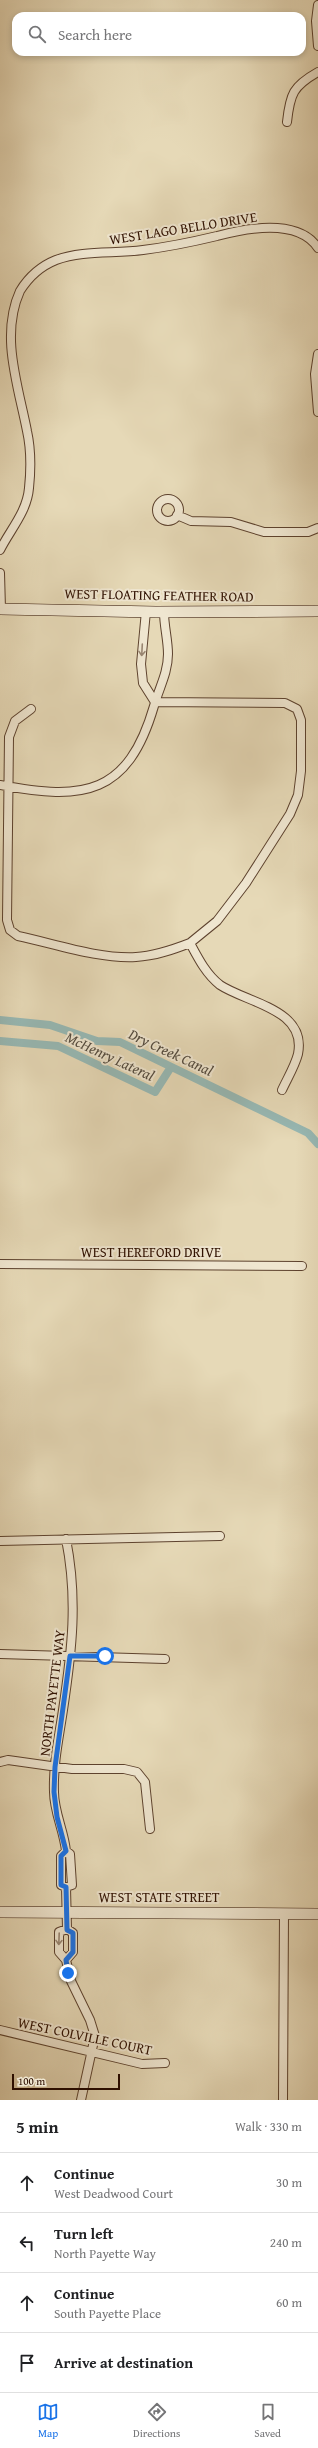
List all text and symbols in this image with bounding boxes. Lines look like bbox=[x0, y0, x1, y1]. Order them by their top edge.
search box bbox=[12, 12, 306, 56]
icon: search bbox=[26, 23, 48, 45]
text: Search here bbox=[58, 24, 132, 45]
street label: WEST LAGO BELLO DRIVE bbox=[108, 206, 258, 250]
street label: WEST FLOATING FEATHER ROAD bbox=[64, 583, 254, 607]
one-way arrow bbox=[138, 643, 145, 656]
water label: Dry Creek Canal bbox=[124, 1023, 217, 1081]
water label: McHenry Lateral bbox=[62, 1026, 158, 1086]
street label: WEST HEREFORD DRIVE bbox=[81, 1242, 221, 1262]
street label: NORTH PAYETTE WAY bbox=[34, 1628, 70, 1757]
route start bbox=[96, 1647, 114, 1665]
street label: WEST STATE STREET bbox=[98, 1887, 220, 1907]
one-way arrow bbox=[55, 1932, 63, 1945]
route end bbox=[59, 1964, 77, 1982]
street label: WEST COLVILLE COURT bbox=[16, 2012, 154, 2060]
scale bar bbox=[12, 2072, 120, 2091]
text: 100 m bbox=[18, 2073, 45, 2089]
text: 5 min bbox=[16, 2114, 58, 2139]
text: Walk · 330 m bbox=[235, 2117, 302, 2136]
text: Continue bbox=[54, 2163, 115, 2184]
icon: ahead bbox=[16, 2172, 38, 2194]
text: 30 m bbox=[276, 2173, 302, 2192]
text: West Deadwood Court bbox=[54, 2184, 173, 2203]
text: Turn left bbox=[54, 2223, 113, 2244]
icon: left bbox=[16, 2232, 38, 2254]
text: 240 m bbox=[270, 2233, 302, 2252]
text: North Payette Way bbox=[54, 2244, 156, 2263]
text: Continue bbox=[54, 2283, 115, 2304]
icon: ahead bbox=[16, 2292, 38, 2314]
text: 60 m bbox=[276, 2293, 302, 2312]
text: South Payette Place bbox=[54, 2304, 161, 2323]
icon: arrive bbox=[16, 2352, 38, 2374]
text: Arrive at destination bbox=[54, 2352, 193, 2373]
tab: Map bbox=[37, 2401, 59, 2441]
tab: Directions bbox=[133, 2401, 180, 2441]
tab: Saved bbox=[254, 2401, 281, 2441]

